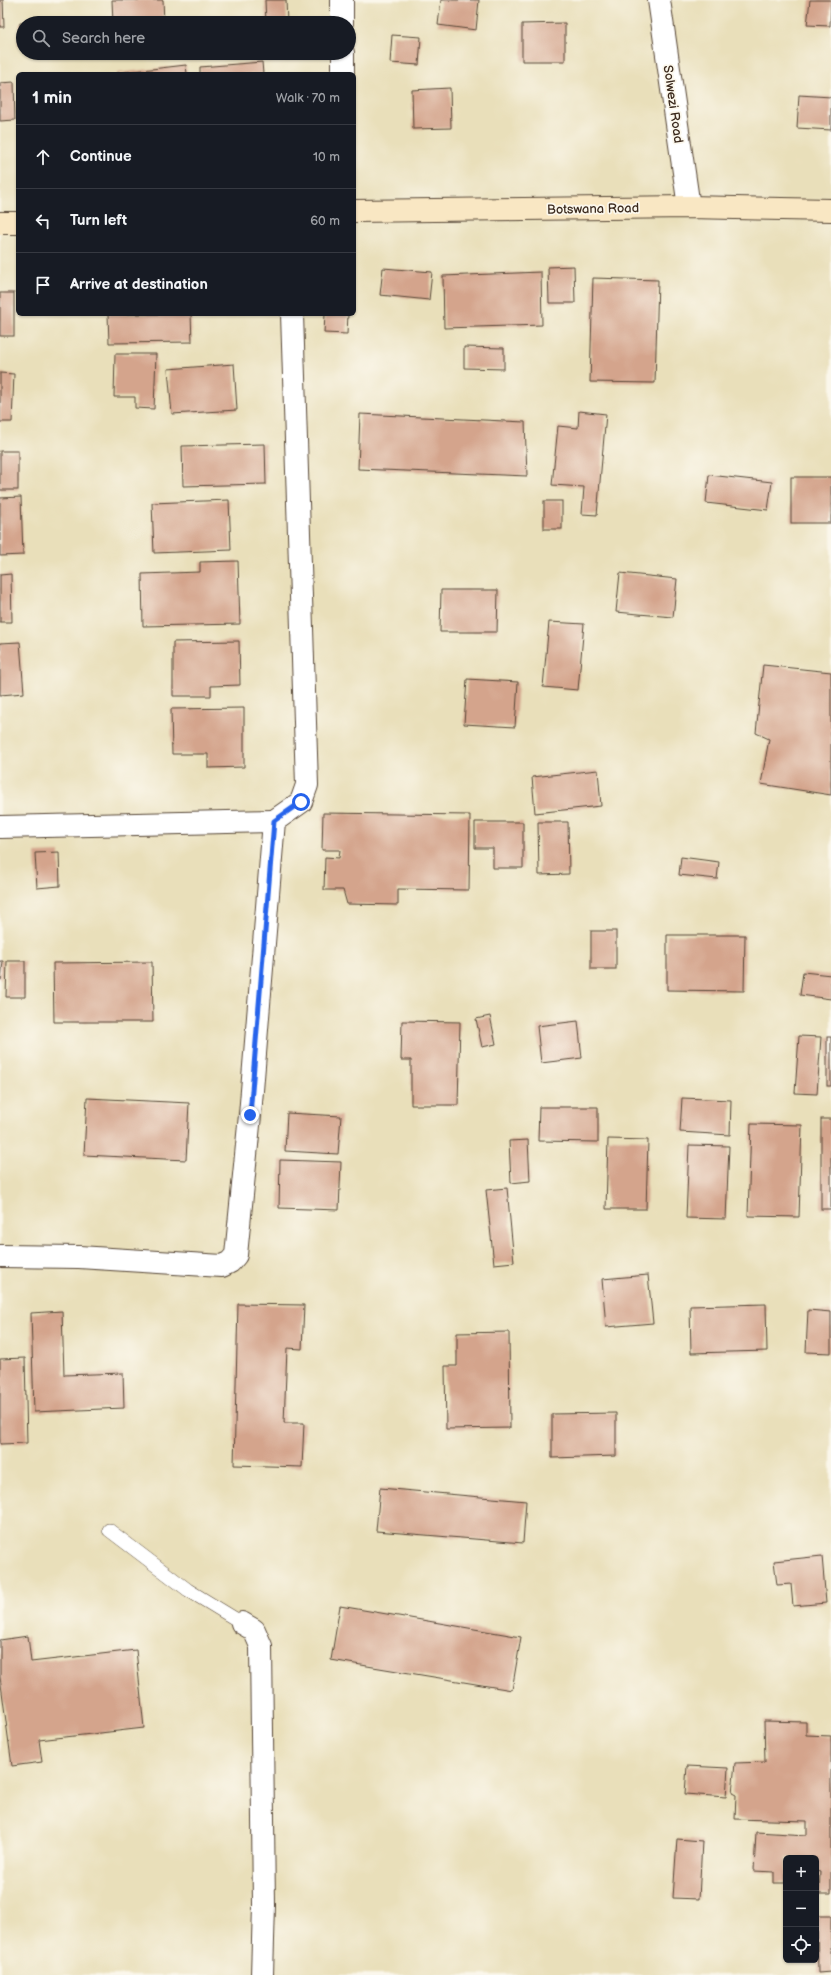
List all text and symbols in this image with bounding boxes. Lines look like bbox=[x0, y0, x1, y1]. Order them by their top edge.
search box bbox=[16, 16, 356, 60]
icon: search bbox=[30, 27, 52, 49]
text: Search here bbox=[62, 29, 145, 48]
street label: Solwezi Road bbox=[660, 64, 686, 144]
text: 1 min bbox=[32, 88, 72, 108]
text: Walk · 70 m bbox=[276, 90, 340, 106]
icon: ahead bbox=[32, 146, 54, 168]
text: Continue bbox=[70, 147, 132, 166]
text: 10 m bbox=[313, 149, 340, 165]
street label: Botswana Road bbox=[547, 200, 639, 218]
icon: left bbox=[32, 210, 54, 232]
text: Turn left bbox=[70, 211, 127, 230]
text: 60 m bbox=[310, 213, 340, 229]
icon: arrive bbox=[32, 274, 54, 296]
text: Arrive at destination bbox=[70, 275, 208, 294]
route start bbox=[292, 793, 310, 811]
route end bbox=[241, 1106, 259, 1124]
map controls bbox=[783, 1855, 819, 1963]
button: + bbox=[783, 1855, 819, 1891]
button: − bbox=[783, 1891, 819, 1927]
button: locate bbox=[783, 1927, 819, 1963]

